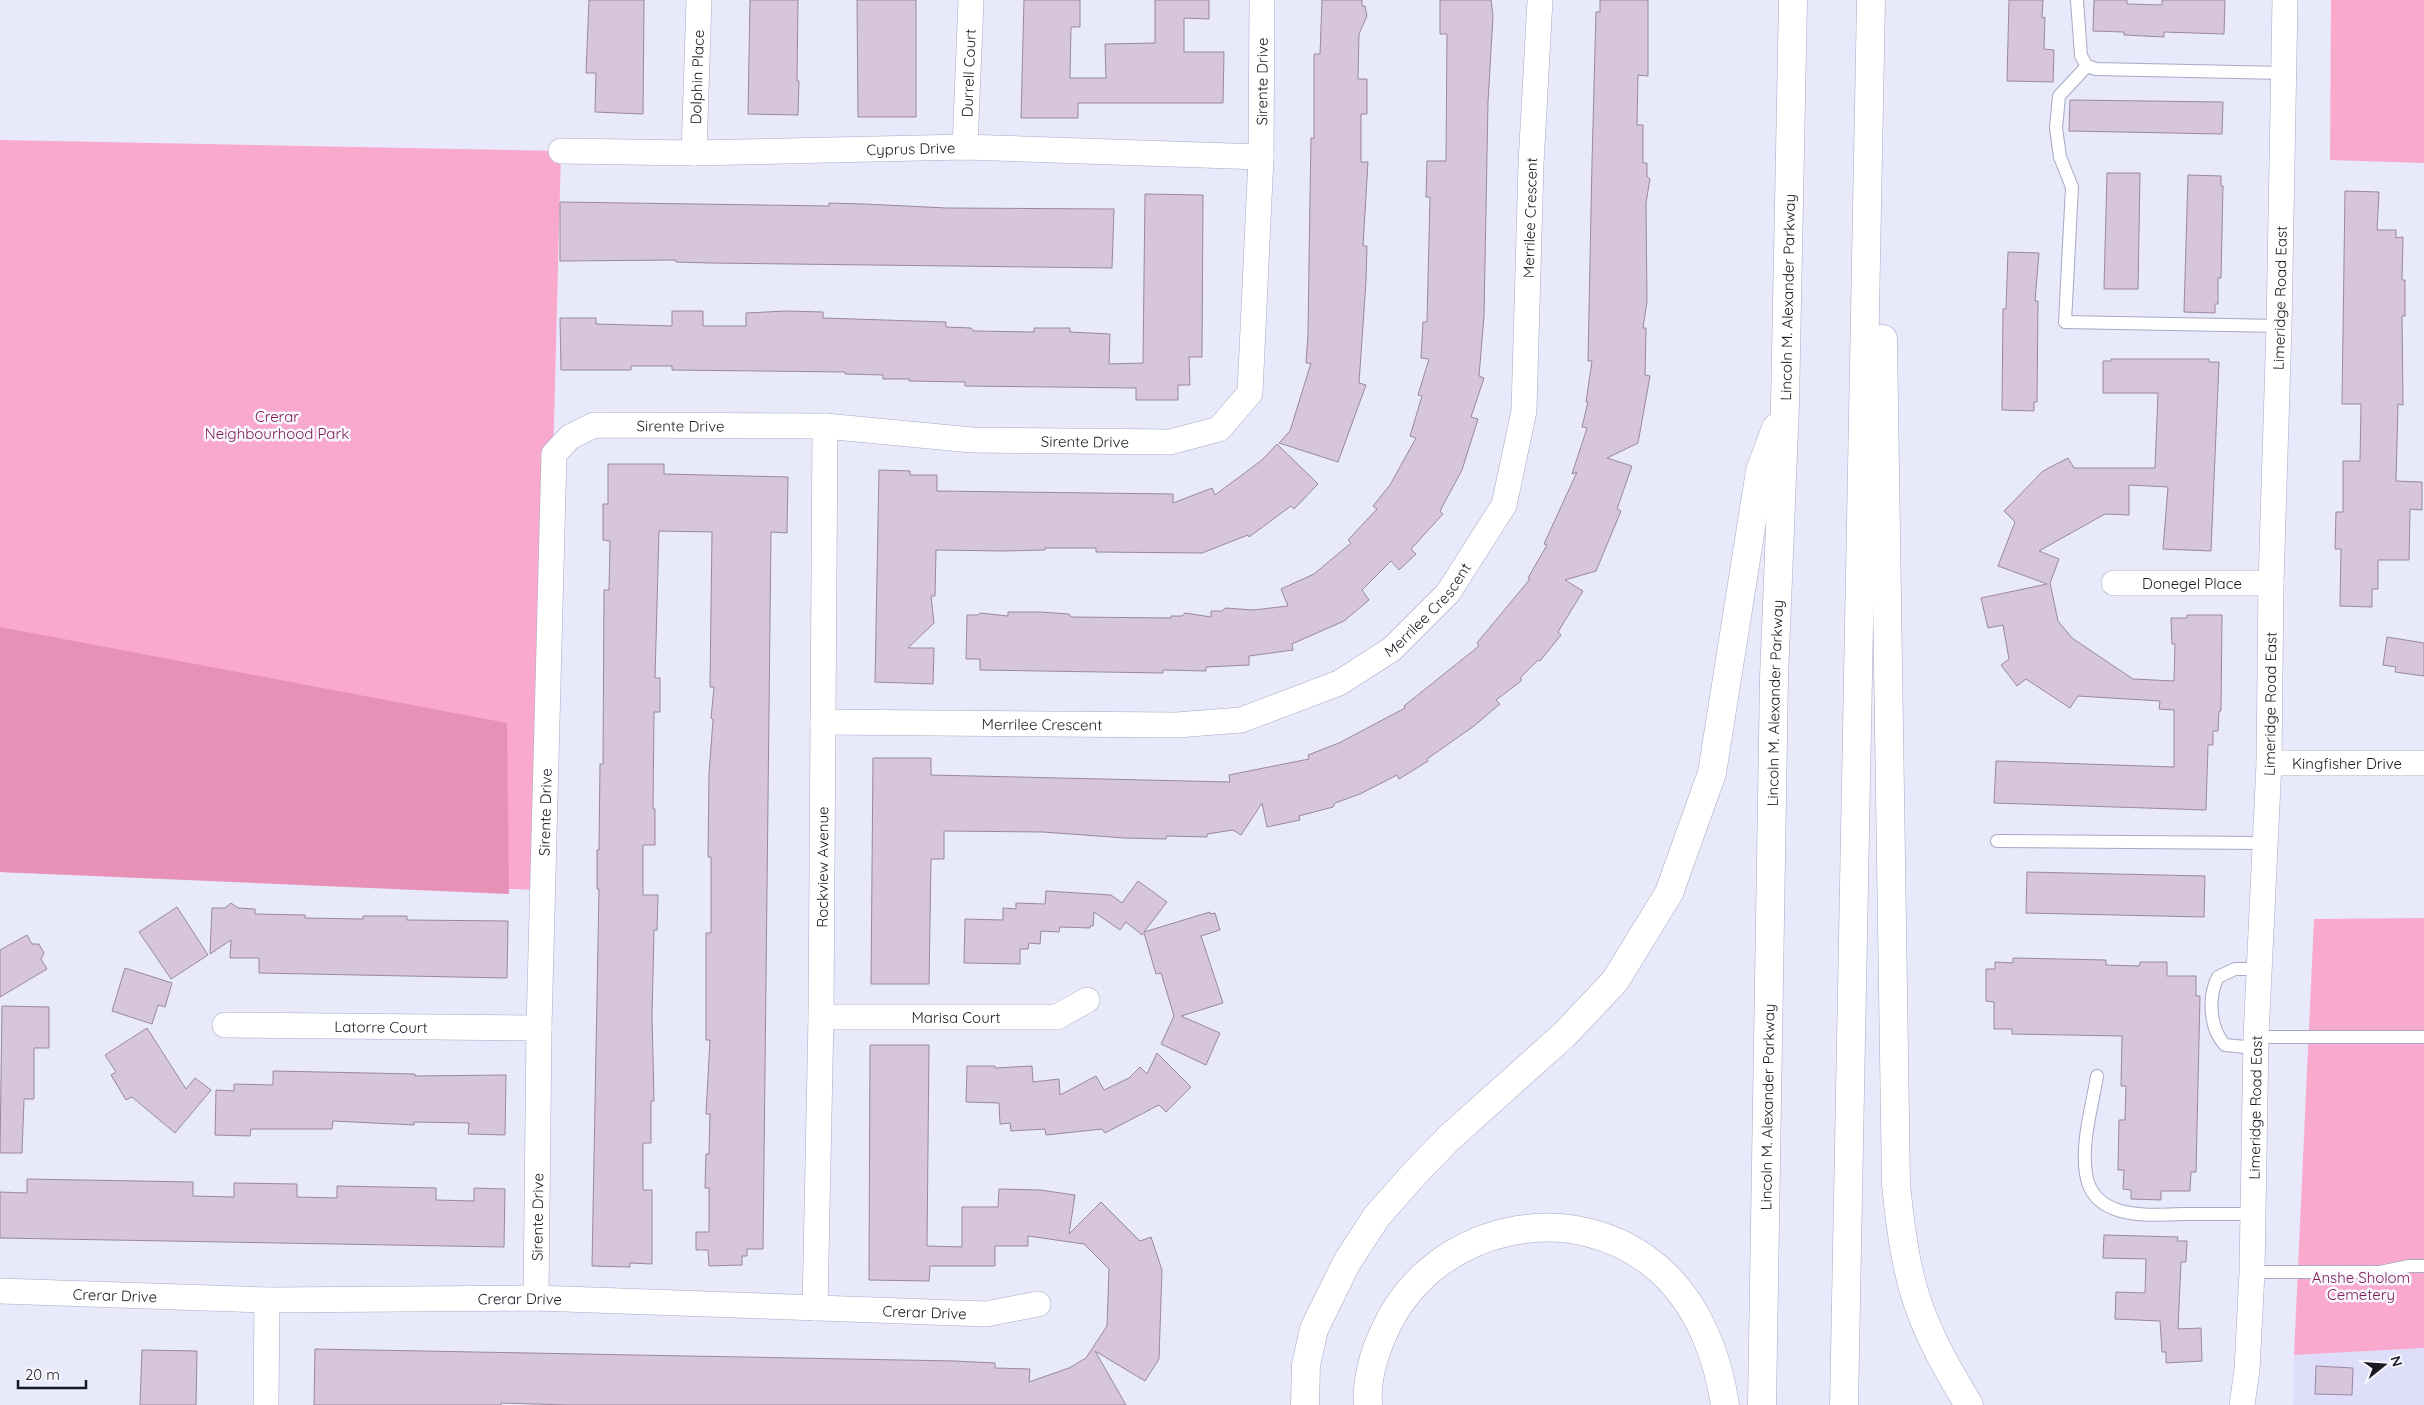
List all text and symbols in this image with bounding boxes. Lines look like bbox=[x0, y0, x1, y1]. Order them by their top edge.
street label: Dolphin Place bbox=[685, 29, 708, 125]
street label: Durrell Court bbox=[957, 29, 979, 118]
street label: Sirente Drive bbox=[1252, 37, 1271, 126]
street label: Cyprus Drive bbox=[866, 138, 956, 159]
street label: Merrilee Crescent bbox=[1518, 157, 1541, 278]
street label: Lincoln M. Alexander Parkway bbox=[1776, 194, 1799, 401]
street label: Limeridge Road East bbox=[2268, 226, 2290, 370]
park label: Crerar Neighbourhood Park bbox=[205, 407, 349, 443]
street label: Sirente Drive bbox=[637, 416, 725, 435]
street label: Sirente Drive bbox=[1041, 431, 1129, 451]
street label: Merrilee Crescent bbox=[1381, 559, 1474, 661]
street label: Donegel Place bbox=[2142, 574, 2242, 593]
street label: Lincoln M. Alexander Parkway bbox=[1762, 599, 1787, 807]
street label: Limeridge Road East bbox=[2259, 632, 2280, 776]
street label: Merrilee Crescent bbox=[981, 714, 1103, 734]
street label: Kingfisher Drive bbox=[2292, 754, 2402, 773]
street label: Sirente Drive bbox=[534, 768, 555, 856]
street label: Rockview Avenue bbox=[812, 806, 832, 928]
street label: Lincoln M. Alexander Parkway bbox=[1756, 1003, 1778, 1211]
street label: Marisa Court bbox=[911, 1008, 1001, 1027]
street label: Latorre Court bbox=[334, 1017, 428, 1036]
street label: Limeridge Road East bbox=[2244, 1035, 2266, 1180]
street label: Sirente Drive bbox=[527, 1173, 547, 1261]
park label: Anshe Sholom Cemetery bbox=[2312, 1268, 2410, 1304]
street label: Crerar Drive bbox=[72, 1284, 157, 1306]
street label: Crerar Drive bbox=[478, 1288, 562, 1308]
street label: Crerar Drive bbox=[882, 1301, 967, 1323]
north arrow bbox=[2359, 1340, 2409, 1390]
text: N bbox=[2386, 1354, 2407, 1369]
scale bar bbox=[18, 1358, 85, 1390]
text: 20 m bbox=[25, 1365, 60, 1384]

